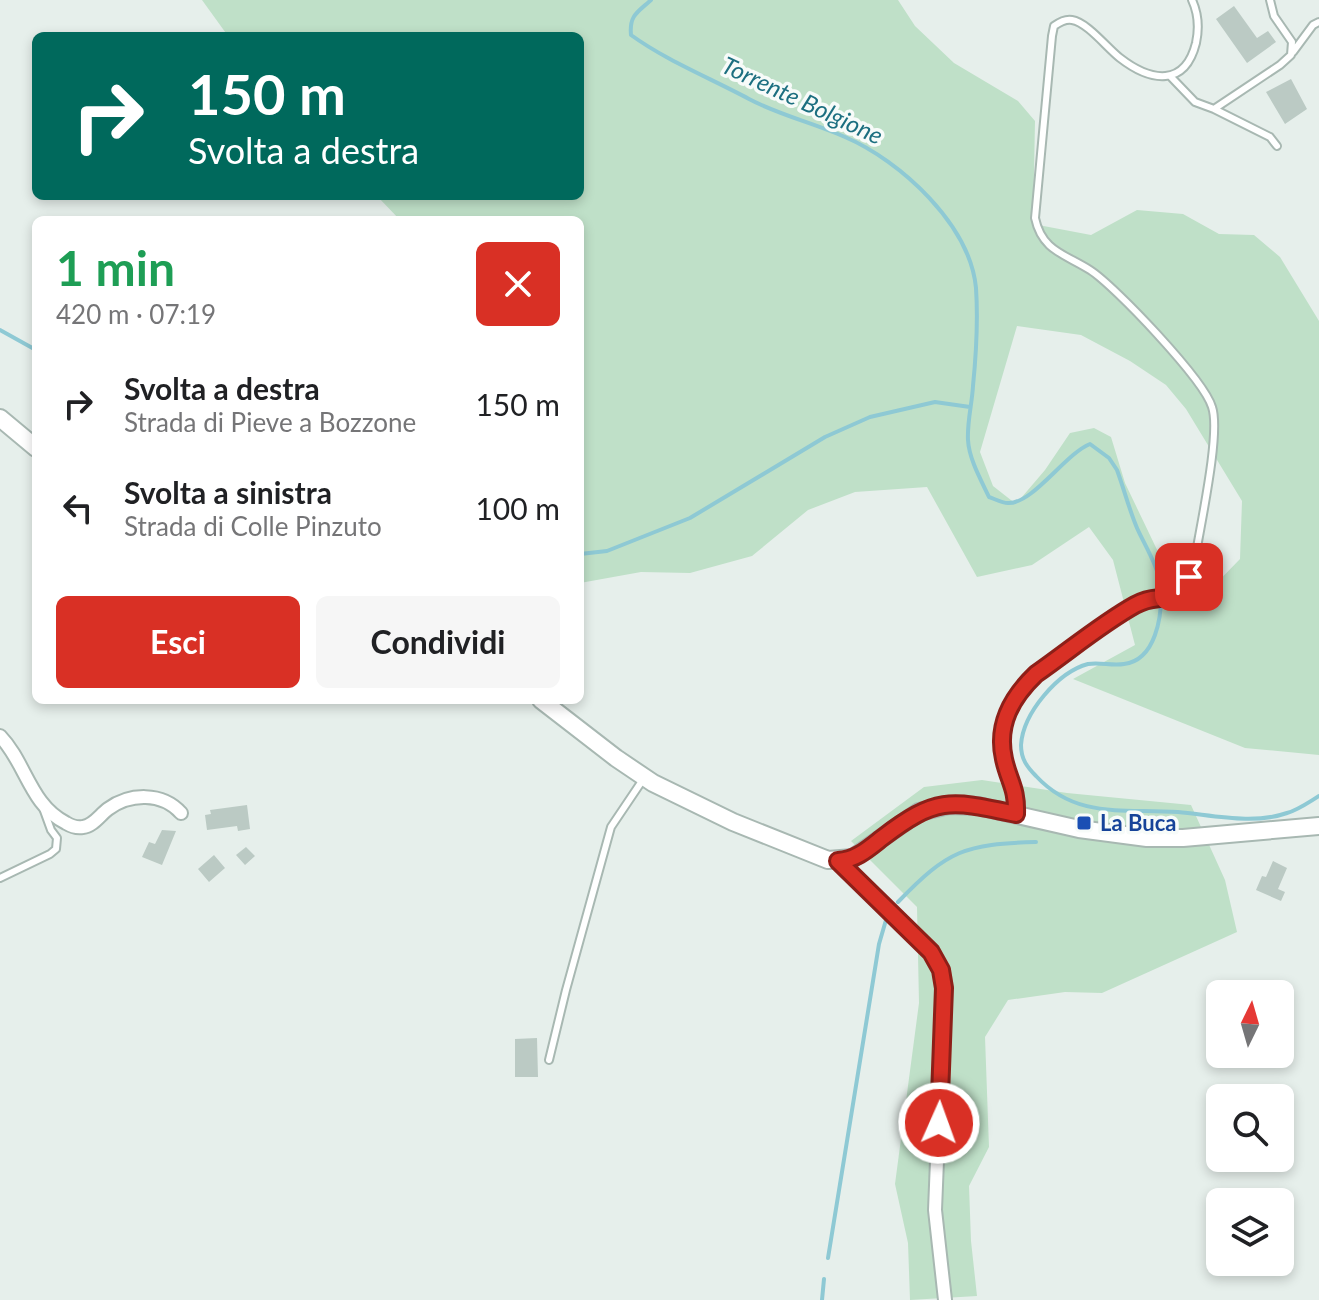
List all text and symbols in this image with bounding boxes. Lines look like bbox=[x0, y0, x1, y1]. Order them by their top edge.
water label: Torrente Bolgione bbox=[718, 50, 888, 150]
text: 150 m bbox=[188, 60, 346, 127]
icon: right bbox=[56, 64, 160, 168]
text: Svolta a destra bbox=[188, 128, 419, 172]
text: 1 min bbox=[56, 239, 175, 296]
button: close bbox=[476, 242, 560, 326]
text: 420 m · 07:19 bbox=[56, 298, 216, 330]
text: Svolta a destra bbox=[124, 370, 320, 406]
icon: right bbox=[56, 382, 100, 426]
text: 150 m bbox=[475, 386, 560, 422]
text: Strada di Pieve a Bozzone bbox=[124, 406, 416, 438]
text: Svolta a sinistra bbox=[124, 474, 332, 510]
icon: left bbox=[56, 486, 100, 530]
text: 100 m bbox=[475, 490, 560, 526]
text: Strada di Colle Pinzuto bbox=[124, 510, 382, 542]
pin bbox=[1155, 543, 1223, 611]
icon: arrive bbox=[1167, 555, 1211, 599]
button: Esci bbox=[56, 596, 300, 688]
button: Condividi bbox=[316, 596, 560, 688]
place label: La Buca bbox=[1100, 809, 1176, 836]
marker: La Buca bbox=[1075, 814, 1093, 832]
north arrow bbox=[1206, 980, 1294, 1068]
map controls bbox=[1206, 980, 1294, 1276]
position arrow bbox=[897, 1081, 981, 1165]
button: search bbox=[1206, 1084, 1294, 1172]
button: layers bbox=[1206, 1188, 1294, 1276]

